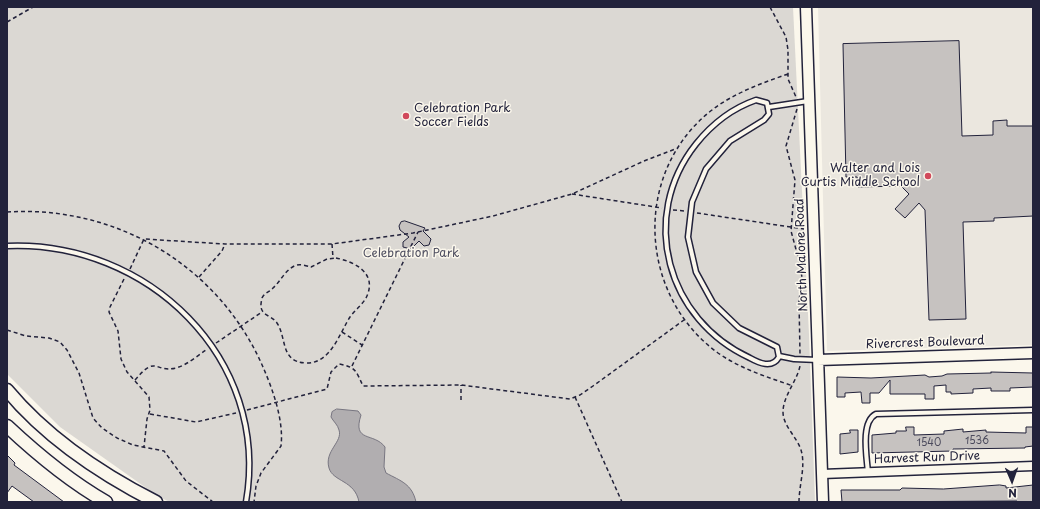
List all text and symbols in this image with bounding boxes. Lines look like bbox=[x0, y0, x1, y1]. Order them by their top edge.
place label: Celebration Park Soccer Fields bbox=[414, 102, 511, 130]
marker: Celebration Park Soccer Fields bbox=[401, 111, 411, 121]
place label: Walter and Lois Curtis Middle School bbox=[801, 162, 920, 190]
marker: Walter and Lois Curtis Middle School bbox=[923, 171, 933, 181]
street label: North Malone Road bbox=[793, 198, 811, 312]
park label: Celebration Park bbox=[363, 247, 459, 261]
street label: Rivercrest Boulevard bbox=[865, 334, 985, 352]
house number: 1536 bbox=[965, 435, 989, 447]
house number: 1540 bbox=[917, 437, 941, 449]
street label: Harvest Run Drive bbox=[874, 449, 980, 467]
north arrow bbox=[992, 461, 1032, 501]
text: N bbox=[1008, 485, 1017, 502]

